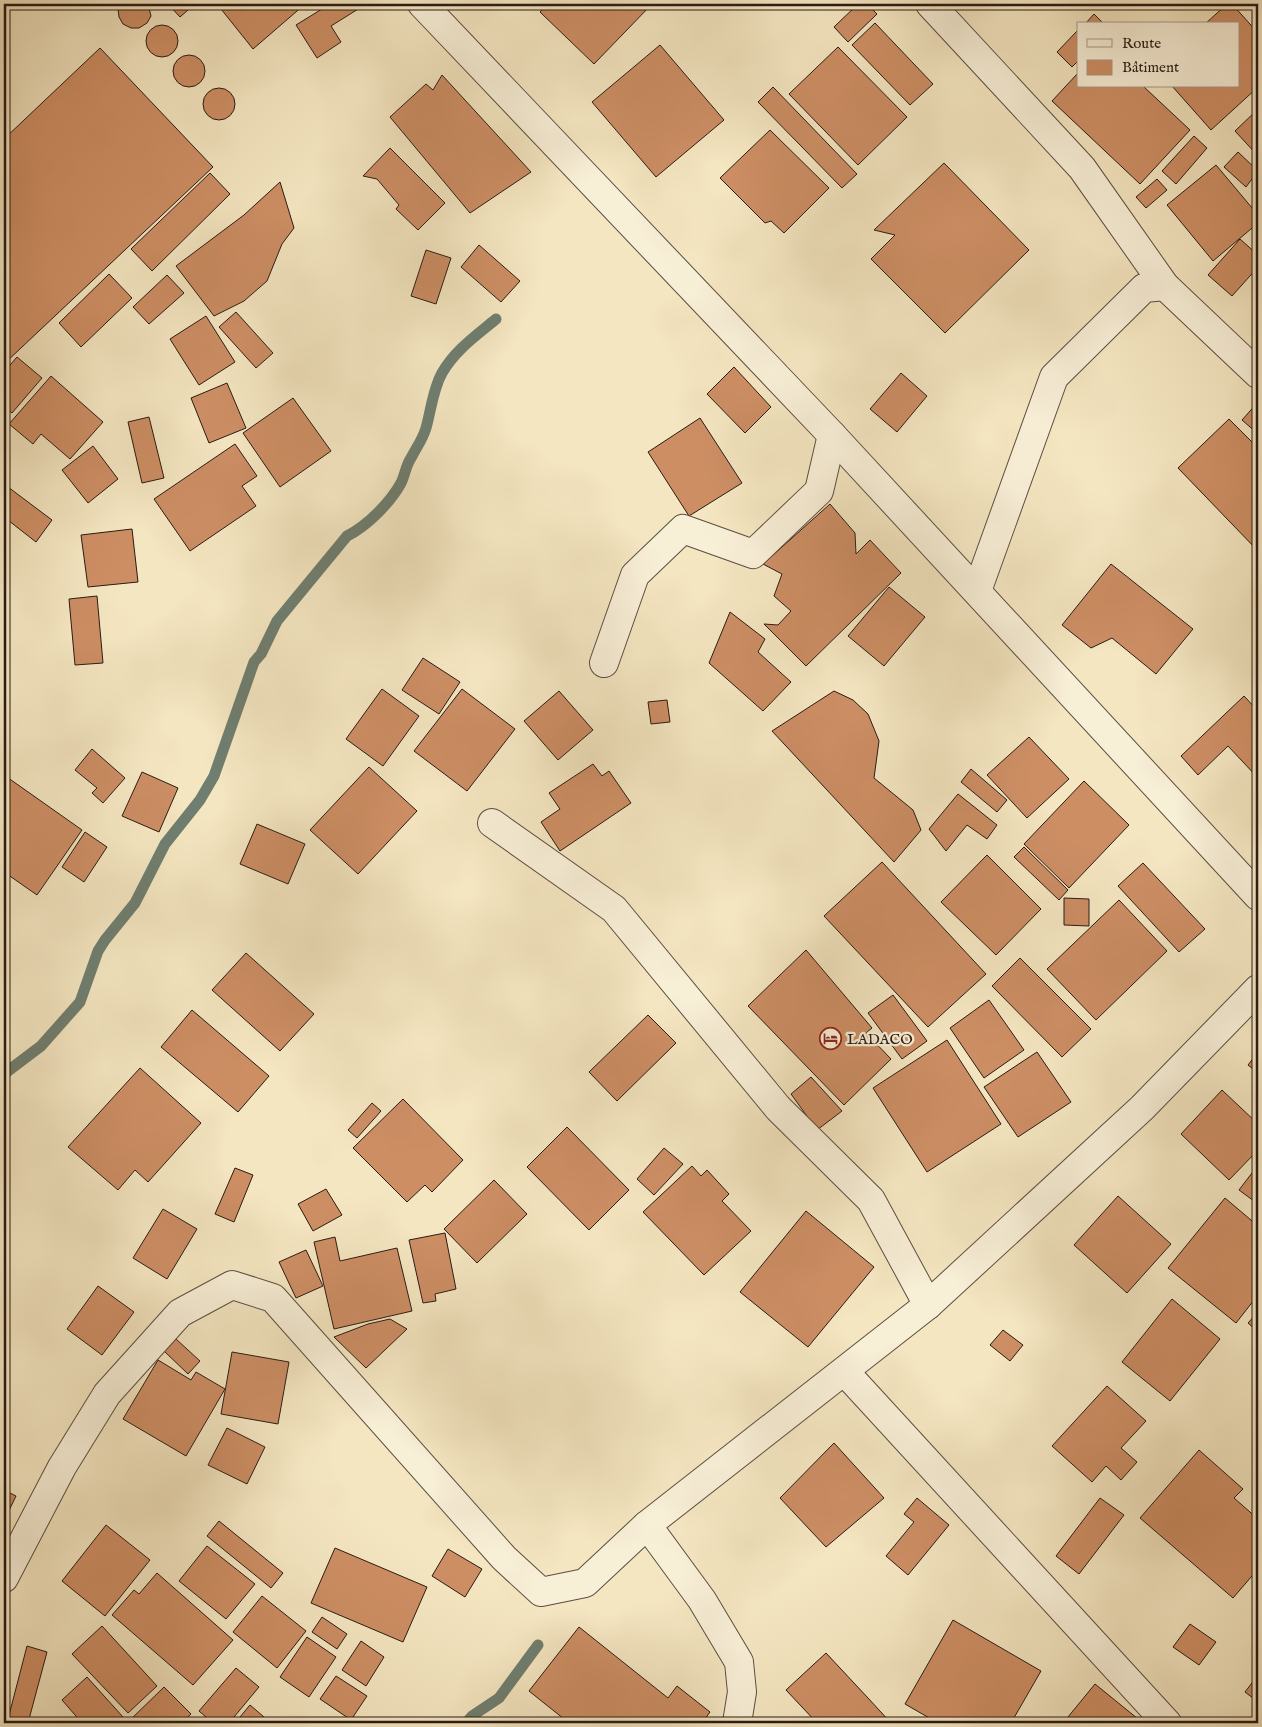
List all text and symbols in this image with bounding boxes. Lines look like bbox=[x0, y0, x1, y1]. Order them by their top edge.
legend bbox=[1077, 22, 1240, 88]
text: Route bbox=[1122, 34, 1161, 53]
text: Bâtiment bbox=[1122, 58, 1179, 77]
hotel icon: LADACO bbox=[819, 1027, 843, 1051]
place label: LADACO bbox=[847, 1030, 913, 1049]

